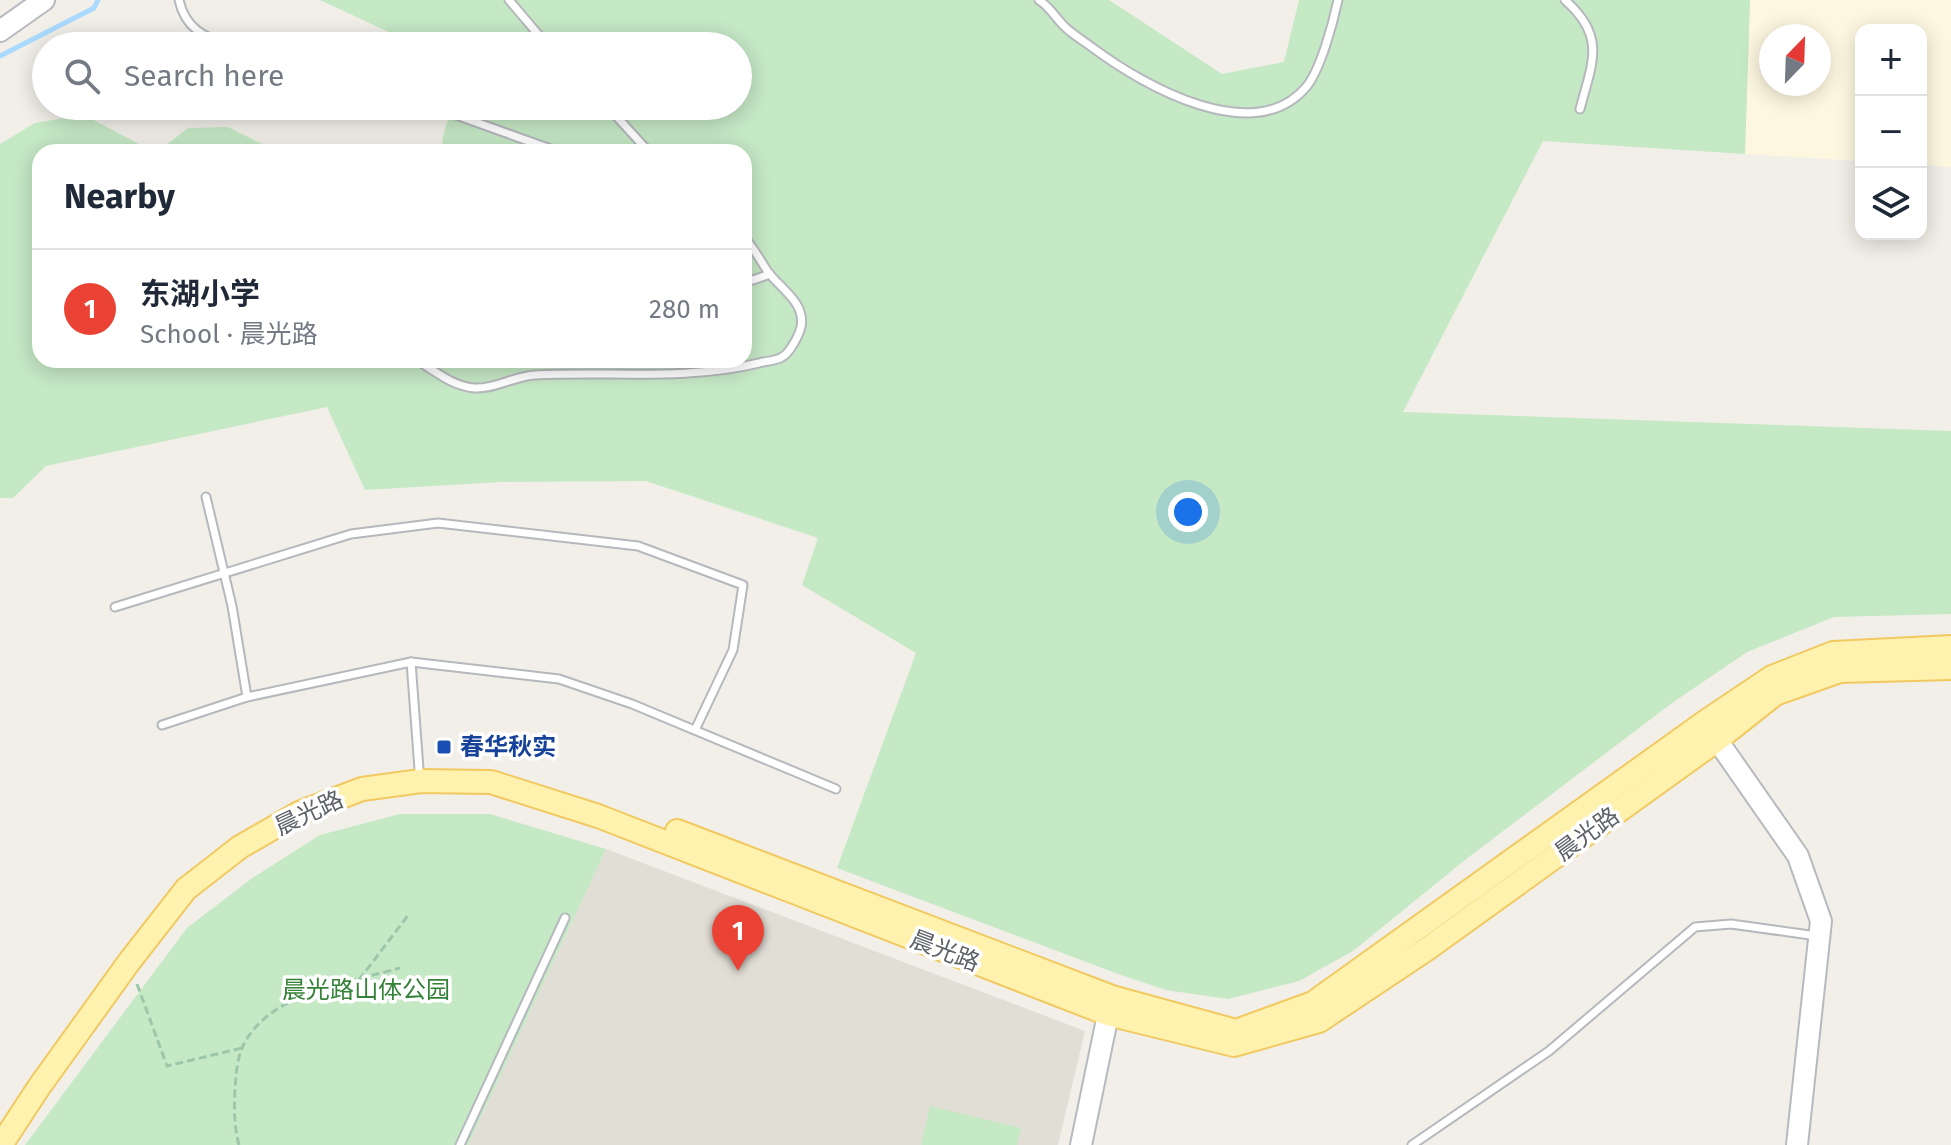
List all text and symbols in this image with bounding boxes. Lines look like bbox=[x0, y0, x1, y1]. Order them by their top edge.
north arrow bbox=[1759, 24, 1831, 96]
map controls bbox=[1855, 24, 1927, 240]
button: + bbox=[1855, 24, 1927, 96]
search box bbox=[32, 32, 752, 120]
icon: search bbox=[60, 54, 104, 98]
text: Search here bbox=[124, 58, 284, 94]
button: − bbox=[1855, 96, 1927, 168]
button: layers bbox=[1855, 168, 1927, 240]
text: Nearby bbox=[64, 176, 175, 217]
text: 东湖小学 bbox=[140, 276, 260, 312]
text: 1 bbox=[84, 294, 96, 325]
text: 280 m bbox=[649, 294, 720, 325]
text: School · 晨光路 bbox=[140, 319, 318, 350]
your location bbox=[1168, 492, 1208, 532]
place label: 春华秋实 bbox=[460, 733, 556, 761]
marker: 春华秋实 bbox=[435, 738, 453, 756]
street label: 晨光路 bbox=[270, 785, 348, 841]
street label: 晨光路 bbox=[1550, 802, 1624, 866]
pin: 1 bbox=[712, 905, 764, 971]
street label: 晨光路 bbox=[906, 925, 984, 977]
park label: 晨光路山体公园 bbox=[282, 976, 450, 1004]

